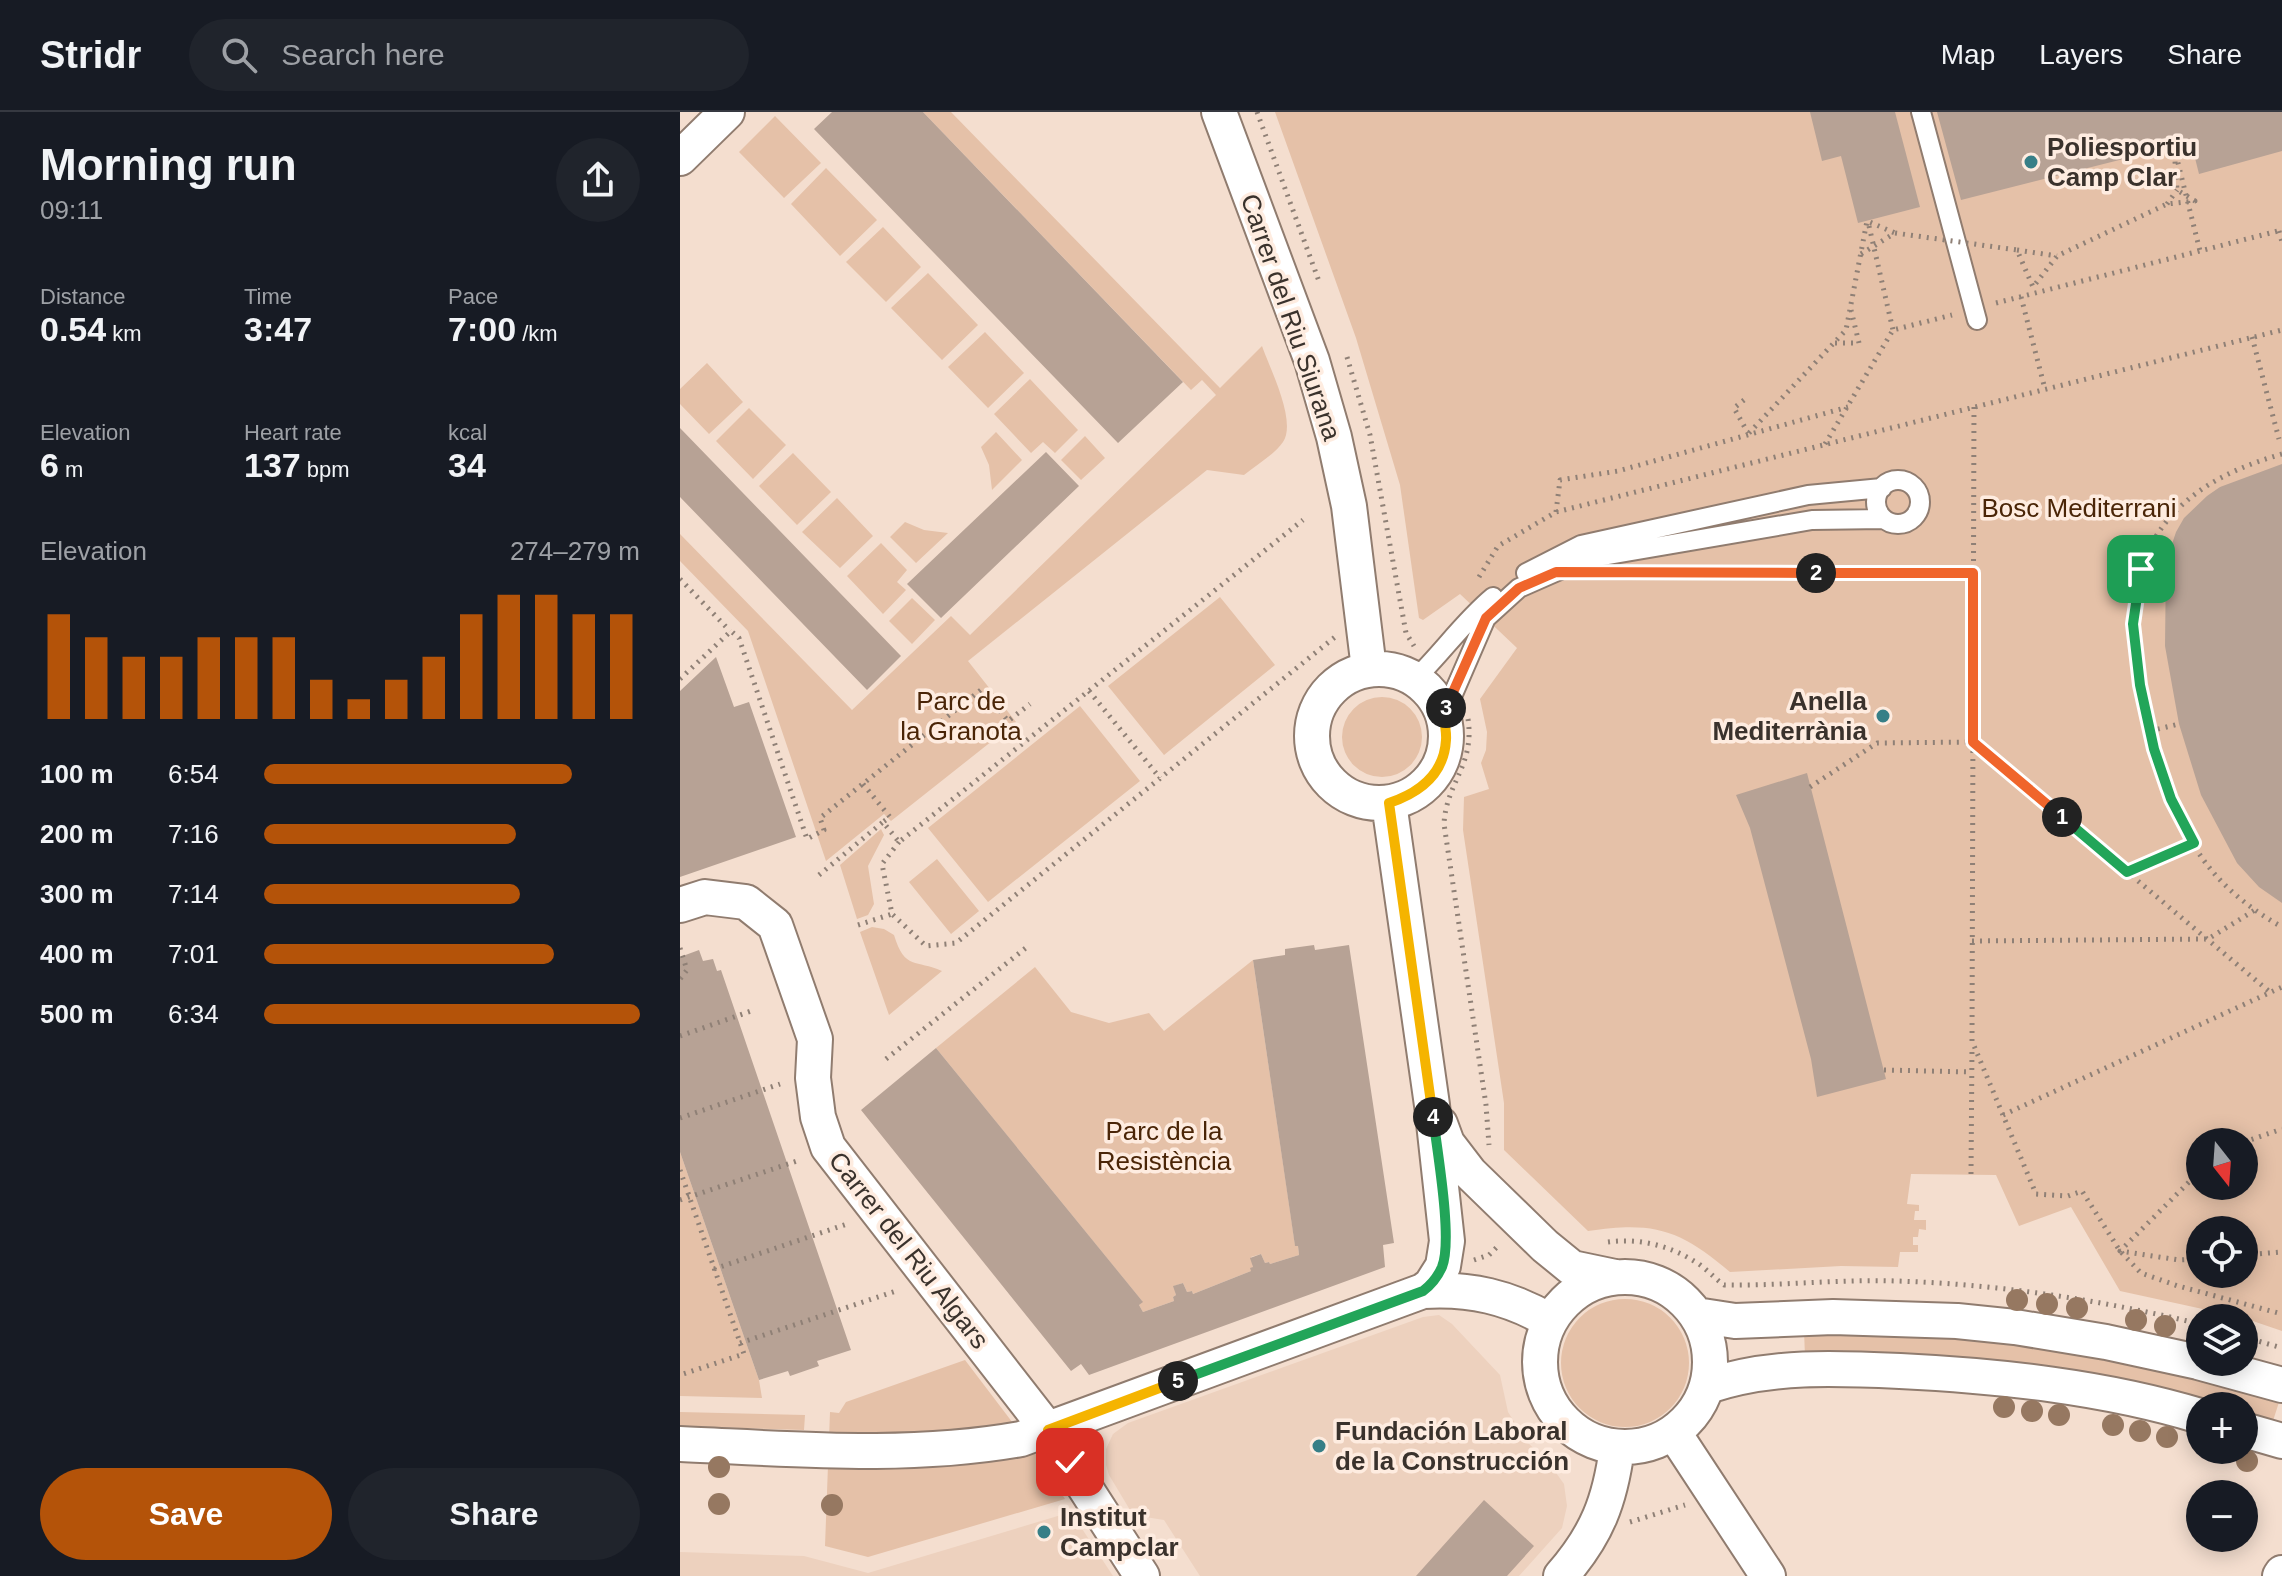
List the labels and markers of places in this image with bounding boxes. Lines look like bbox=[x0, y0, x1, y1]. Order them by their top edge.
place label: Poliesportiu Camp Clar bbox=[2047, 132, 2197, 192]
marker: Poliesportiu Camp Clar bbox=[2022, 153, 2040, 171]
pin bbox=[2107, 535, 2175, 603]
pin: 2 bbox=[1796, 553, 1836, 593]
place label: Anella Mediterrània bbox=[1712, 686, 1868, 746]
pin: 3 bbox=[1426, 688, 1466, 728]
marker: Anella Mediterrània bbox=[1874, 707, 1892, 725]
pin: 1 bbox=[2042, 797, 2082, 837]
pin: 4 bbox=[1413, 1097, 1453, 1137]
pin: 5 bbox=[1158, 1361, 1198, 1401]
place label: Fundación Laboral de la Construcción bbox=[1335, 1416, 1569, 1476]
pin bbox=[1036, 1428, 1104, 1496]
marker: Fundación Laboral de la Construcción bbox=[1310, 1437, 1328, 1455]
place label: Institut Campclar bbox=[1060, 1502, 1179, 1562]
marker: Institut Campclar bbox=[1035, 1523, 1053, 1541]

